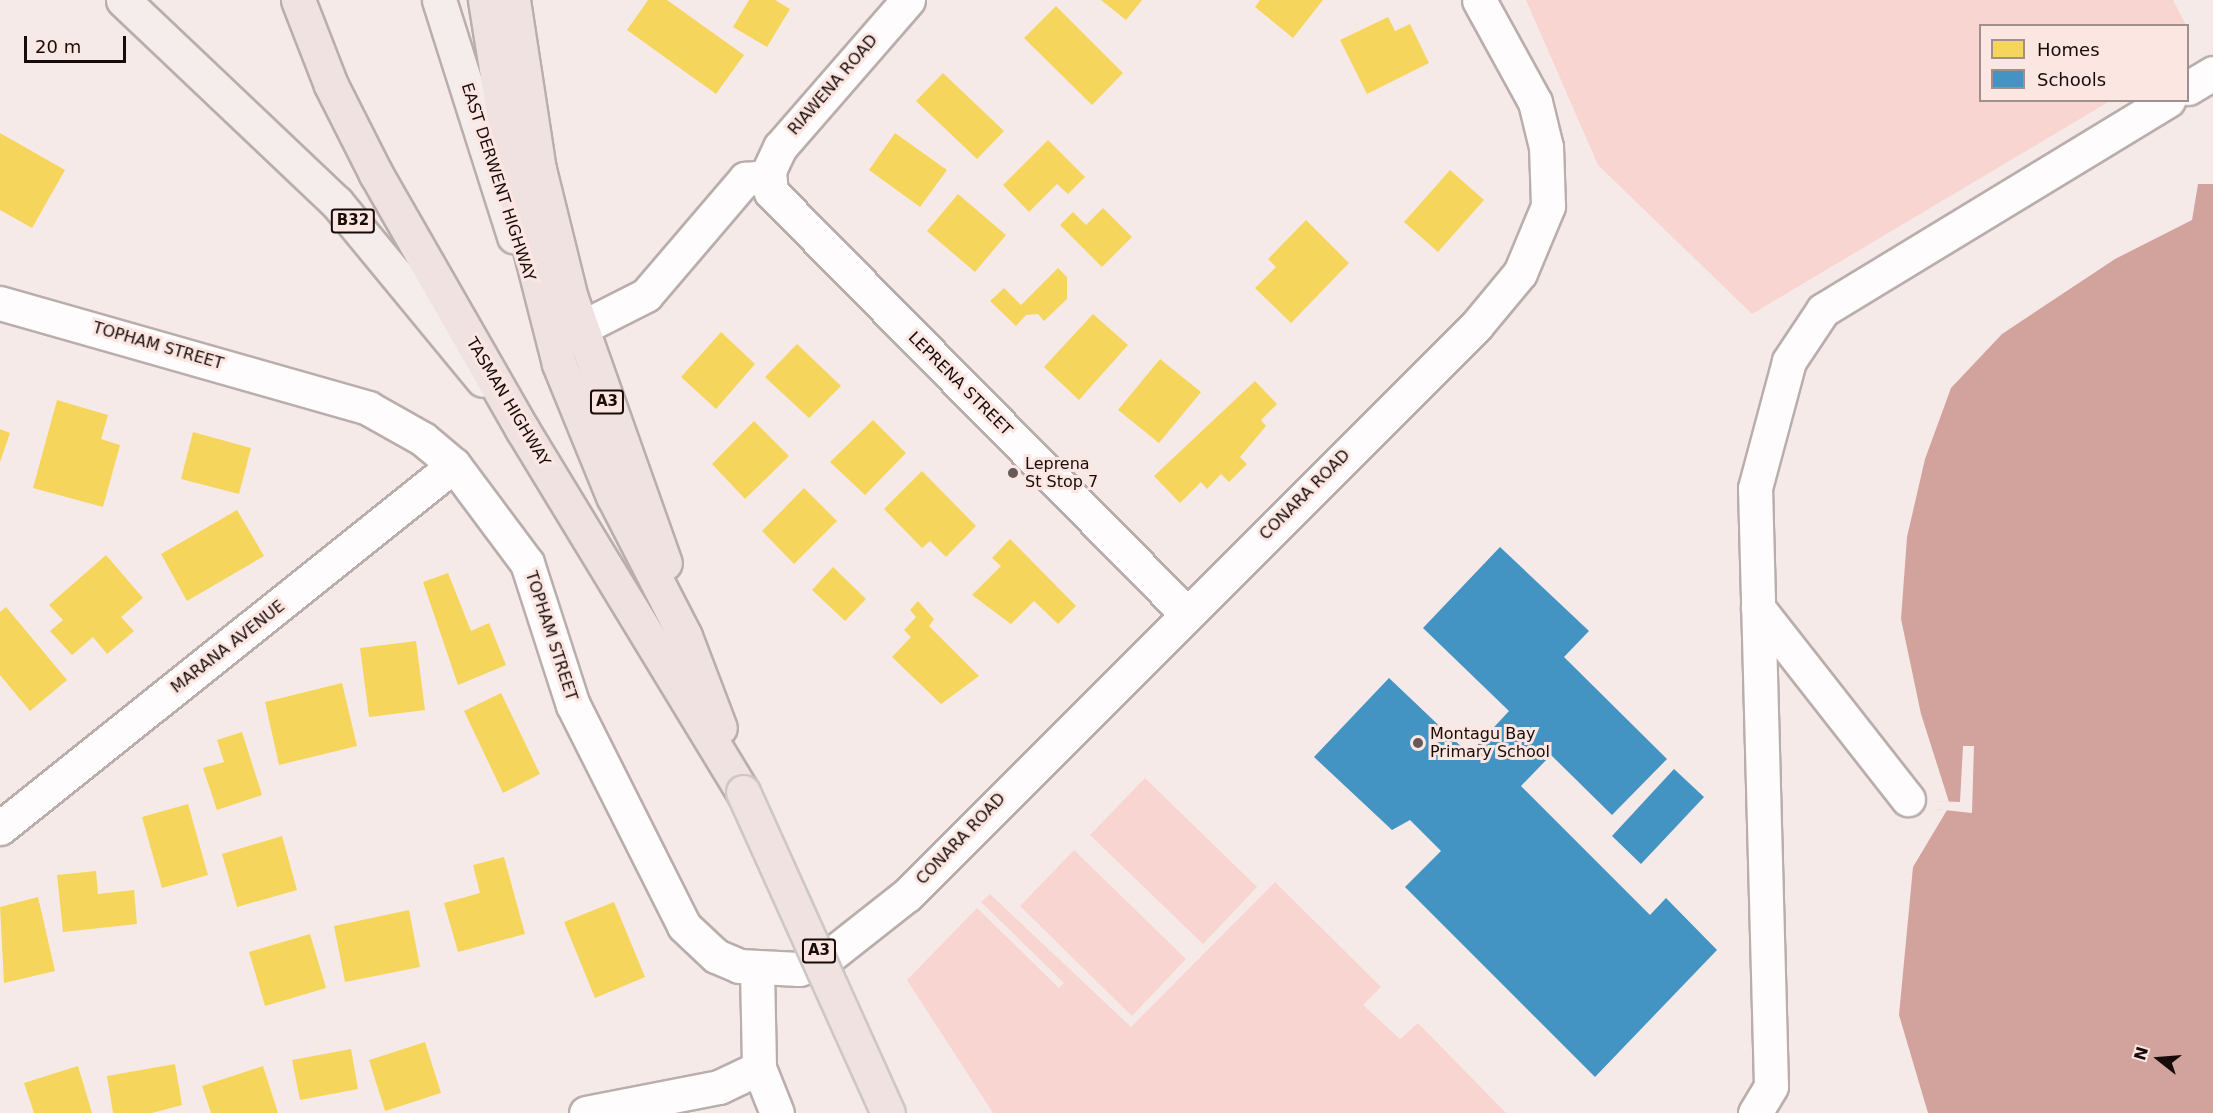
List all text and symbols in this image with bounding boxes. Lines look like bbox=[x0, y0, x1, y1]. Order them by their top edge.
scale bar bbox=[27, 24, 129, 62]
legend bbox=[1979, 24, 2189, 102]
street label: RIAWENA ROAD bbox=[784, 31, 882, 139]
text: 20 m bbox=[35, 36, 81, 57]
text: Homes bbox=[2037, 39, 2100, 60]
text: Schools bbox=[2037, 69, 2106, 90]
street label: EAST DERWENT HIGHWAY bbox=[457, 80, 539, 284]
road number: B32 bbox=[330, 209, 376, 233]
street label: TOPHAM STREET bbox=[91, 318, 225, 374]
street label: LEPRENA STREET bbox=[904, 328, 1016, 440]
street label: TASMAN HIGHWAY bbox=[462, 334, 554, 470]
road number: A3 bbox=[589, 390, 625, 414]
street label: CONARA ROAD bbox=[1256, 446, 1354, 544]
place label: Leprena St Stop 7 bbox=[1025, 454, 1098, 492]
marker: Leprena St Stop 7 bbox=[1006, 466, 1020, 480]
street label: TOPHAM STREET bbox=[521, 569, 581, 703]
street label: MARANA AVENUE bbox=[167, 597, 289, 697]
place label: Montagu Bay Primary School bbox=[1430, 724, 1550, 762]
marker: Montagu Bay Primary School bbox=[1411, 736, 1425, 750]
street label: CONARA ROAD bbox=[912, 789, 1010, 889]
road number: A3 bbox=[801, 939, 837, 963]
north arrow bbox=[2129, 1029, 2189, 1089]
text: N bbox=[2130, 1044, 2152, 1063]

